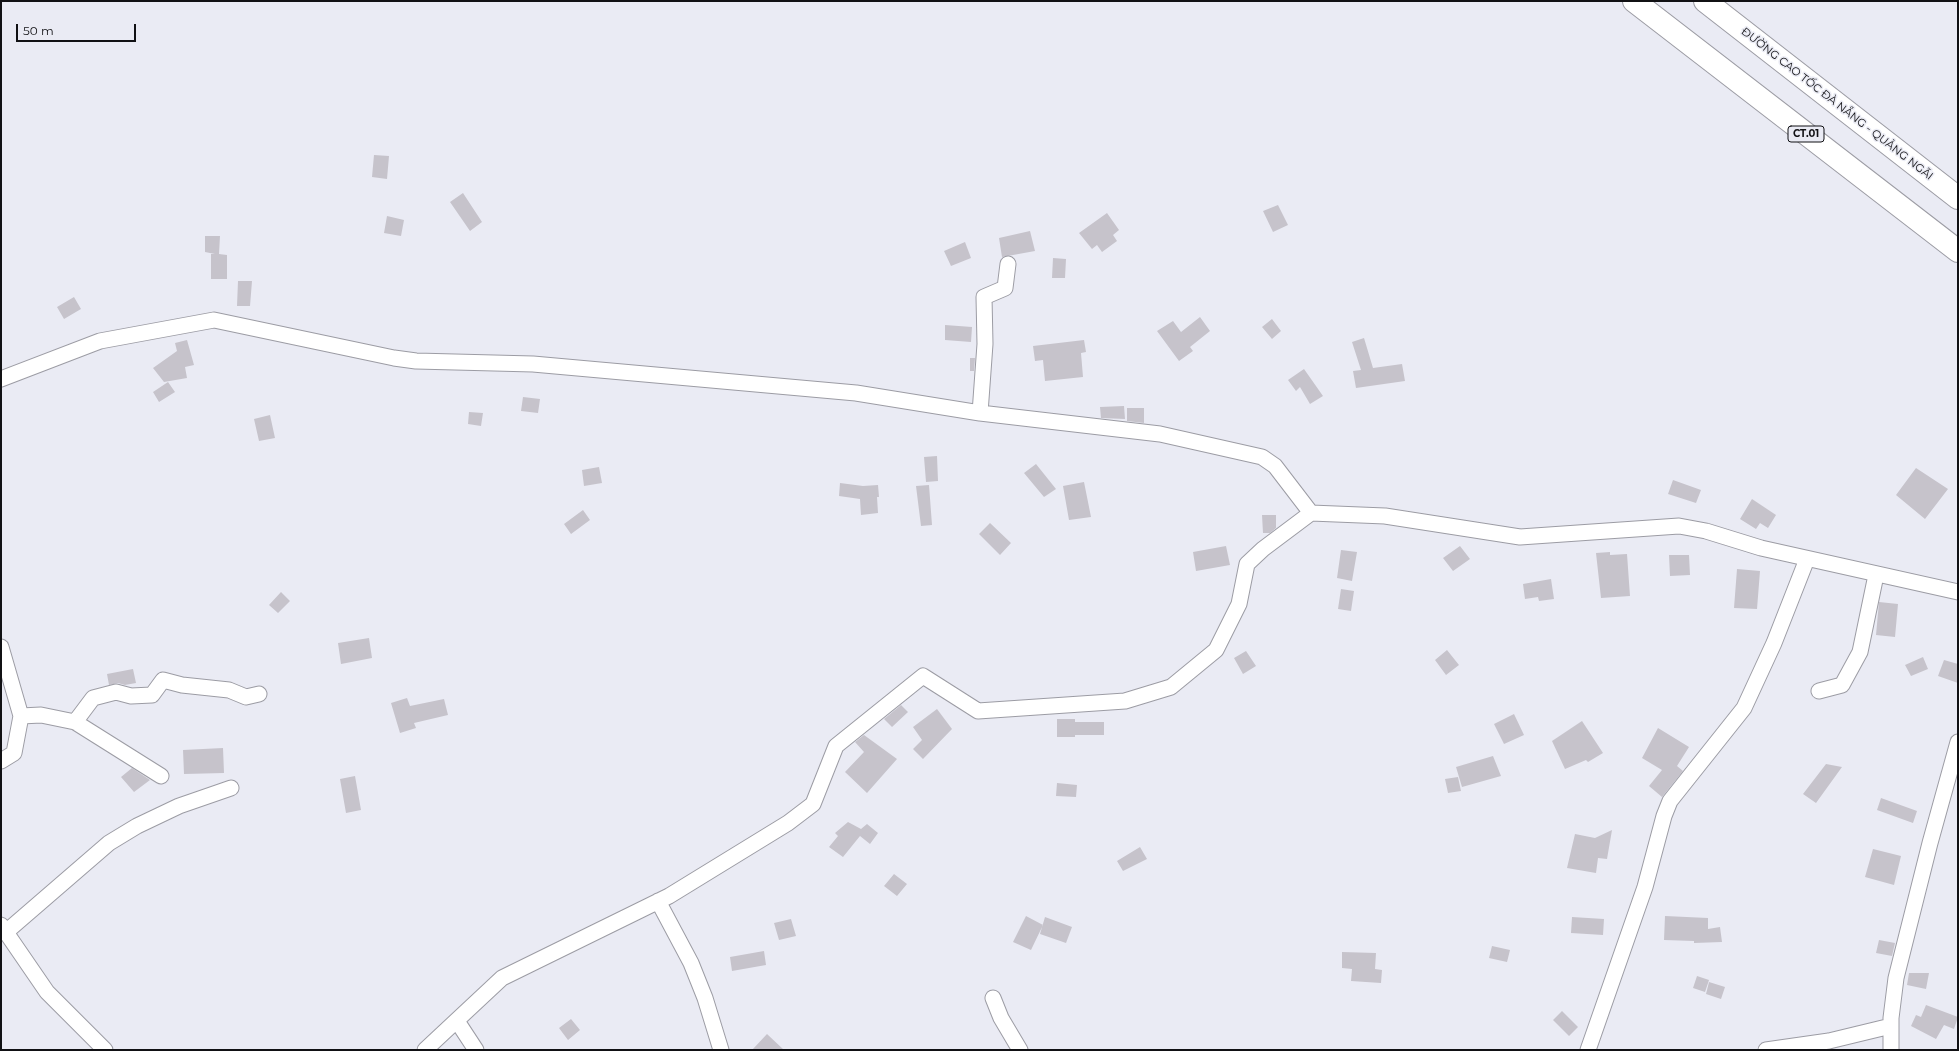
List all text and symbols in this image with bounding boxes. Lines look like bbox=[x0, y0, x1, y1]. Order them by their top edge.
scale bar bbox=[18, 16, 138, 42]
text: 50 m bbox=[23, 23, 54, 38]
street label: ĐƯỜNG CAO TỐC ĐÀ NẴNG - QUẢNG NGÃI bbox=[1738, 25, 1936, 183]
road number: CT.01 bbox=[1788, 126, 1824, 142]

